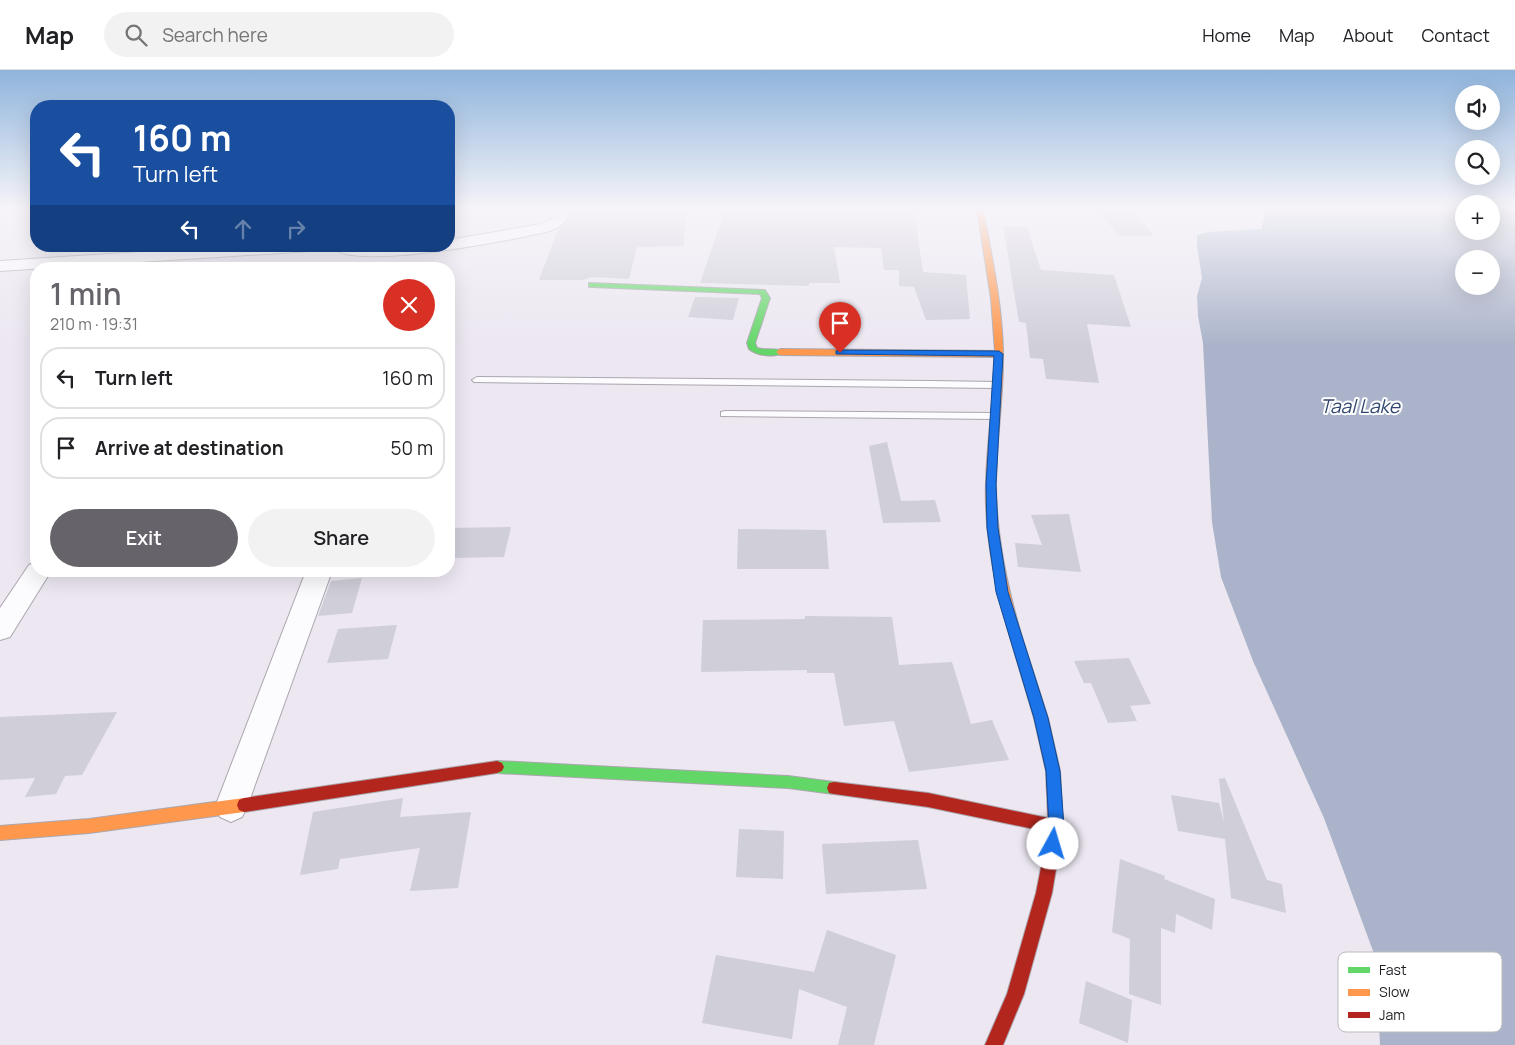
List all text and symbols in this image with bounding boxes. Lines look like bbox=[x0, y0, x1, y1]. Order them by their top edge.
search box bbox=[104, 12, 454, 57]
text: Map bbox=[25, 18, 74, 51]
icon: search bbox=[122, 21, 150, 49]
text: Search here bbox=[162, 22, 268, 48]
text: Home bbox=[1202, 23, 1251, 47]
text: Map bbox=[1279, 23, 1315, 47]
text: About bbox=[1343, 23, 1393, 47]
text: Contact bbox=[1421, 23, 1490, 47]
map controls bbox=[1455, 85, 1500, 295]
button: sound bbox=[1455, 85, 1500, 130]
text: 160 m bbox=[133, 114, 232, 162]
icon: left bbox=[50, 120, 115, 185]
button: search bbox=[1455, 140, 1500, 185]
text: Turn left bbox=[133, 159, 218, 189]
button: + bbox=[1455, 195, 1500, 240]
icon: left bbox=[176, 215, 204, 243]
icon: ahead bbox=[229, 215, 257, 243]
icon: right bbox=[282, 215, 310, 243]
button: − bbox=[1455, 250, 1500, 295]
text: 1 min bbox=[50, 273, 122, 314]
button: close bbox=[383, 279, 435, 331]
pin bbox=[819, 302, 861, 353]
icon: arrive bbox=[826, 309, 854, 337]
text: 210 m · 19:31 bbox=[50, 313, 138, 335]
icon: left bbox=[52, 364, 80, 392]
text: Turn left bbox=[95, 365, 173, 391]
text: 160 m bbox=[382, 365, 433, 391]
water label: Taal Lake bbox=[1320, 393, 1402, 419]
icon: arrive bbox=[52, 434, 80, 462]
text: Arrive at destination bbox=[95, 435, 284, 461]
text: 50 m bbox=[391, 435, 433, 461]
button: Exit bbox=[50, 509, 238, 567]
button: Share bbox=[248, 509, 435, 567]
position arrow bbox=[1026, 817, 1078, 869]
legend bbox=[1338, 952, 1502, 1032]
text: Fast bbox=[1379, 960, 1407, 979]
text: Slow bbox=[1379, 982, 1410, 1001]
text: Jam bbox=[1379, 1005, 1405, 1024]

